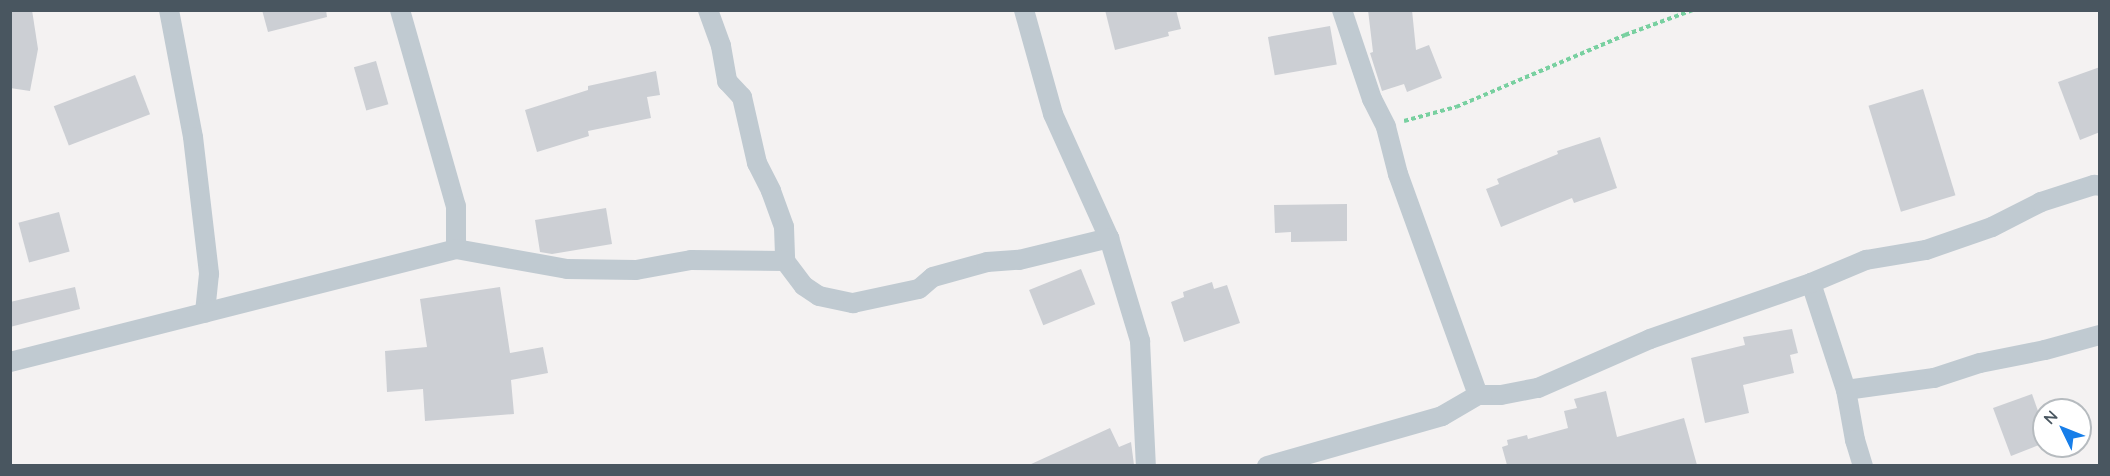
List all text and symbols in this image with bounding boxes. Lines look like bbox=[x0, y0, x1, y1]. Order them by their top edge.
north arrow bbox=[2032, 398, 2092, 458]
text: N bbox=[2039, 406, 2062, 428]

